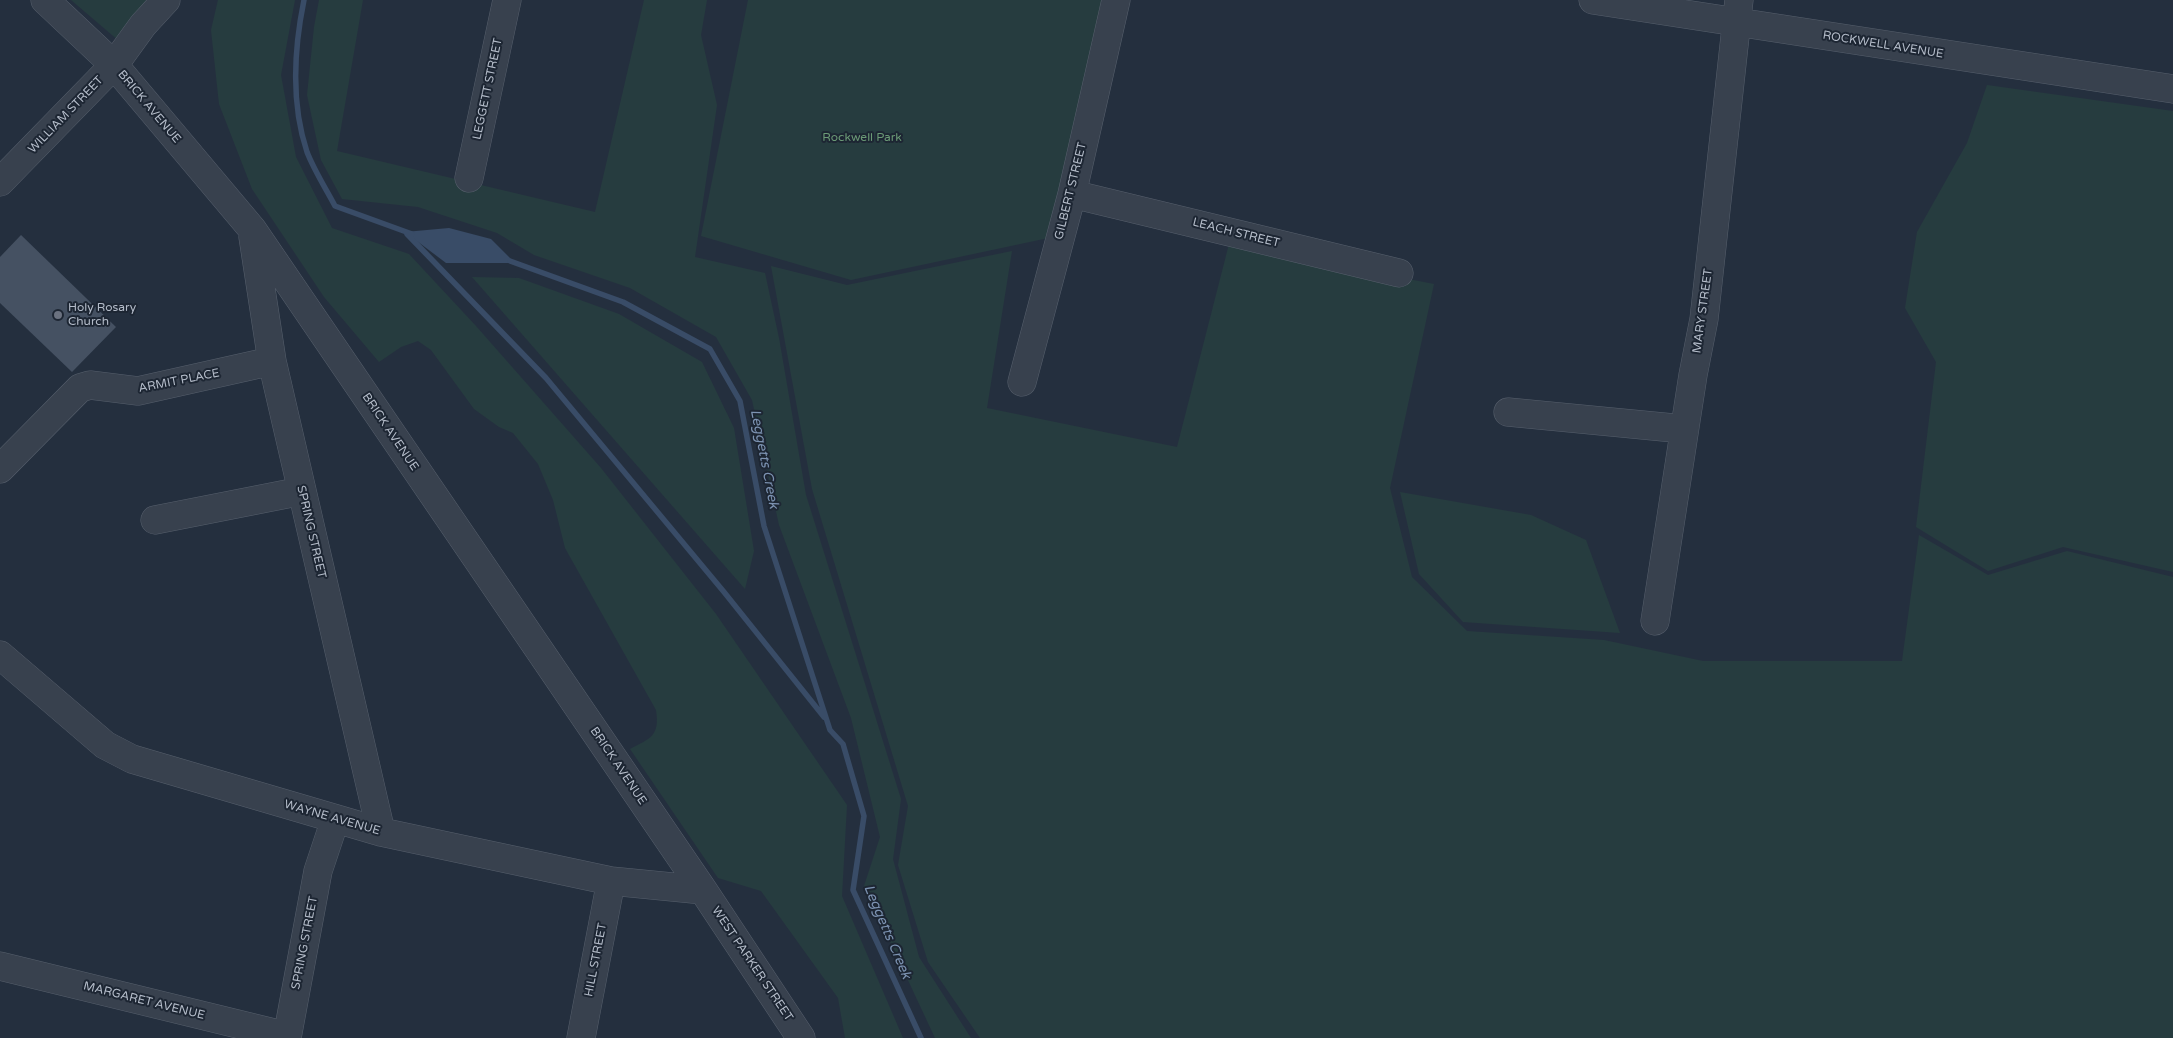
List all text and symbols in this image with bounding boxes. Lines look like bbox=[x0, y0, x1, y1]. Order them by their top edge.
street label: ROCKWELL AVENUE bbox=[1822, 28, 1944, 62]
street label: LEGGETT STREET bbox=[470, 37, 506, 141]
street label: BRICK AVENUE bbox=[114, 68, 184, 146]
street label: WILLIAM STREET bbox=[25, 73, 107, 157]
park label: Rockwell Park bbox=[822, 131, 902, 145]
street label: GILBERT STREET bbox=[1052, 141, 1090, 241]
street label: LEACH STREET bbox=[1191, 215, 1281, 251]
street label: MARY STREET bbox=[1690, 268, 1716, 354]
place label: Holy Rosary Church bbox=[68, 301, 136, 329]
marker: Holy Rosary Church bbox=[52, 309, 64, 321]
street label: ARMIT PLACE bbox=[137, 366, 221, 396]
street label: BRICK AVENUE bbox=[359, 390, 421, 474]
water label: Leggetts Creek bbox=[746, 408, 782, 510]
street label: SPRING STREET bbox=[293, 484, 329, 580]
street label: BRICK AVENUE bbox=[587, 724, 649, 808]
street label: WAYNE AVENUE bbox=[282, 797, 382, 839]
water label: Leggetts Creek bbox=[860, 882, 914, 982]
street label: SPRING STREET bbox=[289, 895, 321, 991]
street label: WEST PARKER STREET bbox=[708, 904, 796, 1024]
street label: HILL STREET bbox=[582, 922, 610, 998]
street label: MARGARET AVENUE bbox=[82, 979, 206, 1023]

